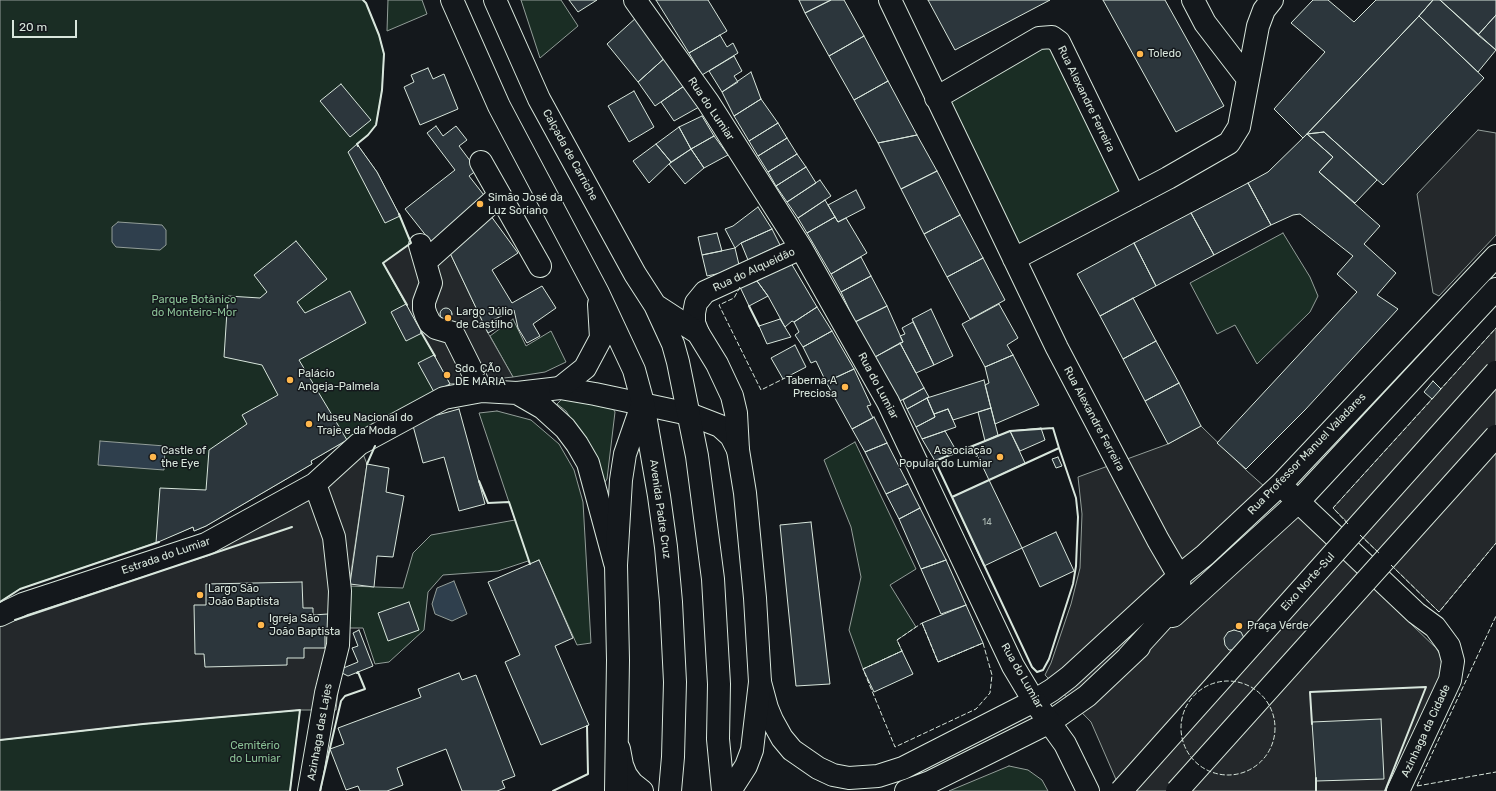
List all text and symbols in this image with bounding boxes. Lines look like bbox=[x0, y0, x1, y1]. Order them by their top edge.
scale bar bbox=[14, 12, 79, 38]
text: 20 m bbox=[19, 20, 47, 34]
street label: Rua Alexandre Ferreira bbox=[1055, 44, 1117, 154]
place label: Toledo bbox=[1148, 47, 1181, 61]
marker: Toledo bbox=[1135, 49, 1145, 59]
street label: Rua do Lumiar bbox=[685, 75, 737, 143]
street label: Calçada de Carriche bbox=[539, 107, 601, 203]
place label: Simão José da Luz Soriano bbox=[488, 191, 563, 217]
marker: Simão José da Luz Soriano bbox=[475, 199, 485, 209]
street label: Rua do Alqueidão bbox=[711, 245, 797, 295]
park label: Parque Botânico do Monteiro-Mor bbox=[151, 293, 237, 319]
place label: Largo Júlio de Castilho bbox=[456, 305, 513, 331]
marker: Largo Júlio de Castilho bbox=[443, 313, 453, 323]
street label: Rua do Lumiar bbox=[855, 350, 901, 422]
place label: Sdo. ÇÃo DE MARIA bbox=[455, 362, 506, 388]
street label: Rua Alexandre Ferreira bbox=[1061, 364, 1127, 474]
place label: Palácio Angeja-Palmela bbox=[298, 367, 379, 393]
marker: Sdo. ÇÃo DE MARIA bbox=[442, 370, 452, 380]
place label: Taberna A Preciosa bbox=[786, 374, 837, 400]
marker: Palácio Angeja-Palmela bbox=[285, 375, 295, 385]
marker: Taberna A Preciosa bbox=[840, 382, 850, 392]
street label: Rua Professor Manuel Valadares bbox=[1245, 390, 1369, 518]
place label: Museu Nacional do Traje e da Moda bbox=[317, 411, 413, 437]
marker: Museu Nacional do Traje e da Moda bbox=[304, 419, 314, 429]
place label: Castle of the Eye bbox=[161, 444, 206, 470]
place label: Associação Popular do Lumiar bbox=[899, 444, 992, 470]
marker: Castle of the Eye bbox=[148, 452, 158, 462]
marker: Associação Popular do Lumiar bbox=[995, 452, 1005, 462]
street label: Avenida Padre Cruz bbox=[647, 459, 673, 559]
house number: 14 bbox=[982, 517, 992, 527]
street label: Estrada do Lumiar bbox=[120, 535, 212, 577]
street label: Eixo Norte-Sul bbox=[1278, 550, 1338, 614]
place label: Largo São João Baptista bbox=[208, 582, 279, 608]
marker: Largo São João Baptista bbox=[195, 590, 205, 600]
place label: Igreja São João Baptista bbox=[269, 612, 340, 638]
place label: Praça Verde bbox=[1247, 619, 1309, 633]
marker: Igreja São João Baptista bbox=[256, 620, 266, 630]
marker: Praça Verde bbox=[1234, 621, 1244, 631]
street label: Rua do Lumiar bbox=[998, 641, 1046, 711]
street label: Azinhaga das Lajes bbox=[305, 682, 335, 782]
street label: Azinhaga da Cidade bbox=[1399, 682, 1453, 780]
park label: Cemitério do Lumiar bbox=[230, 739, 280, 765]

